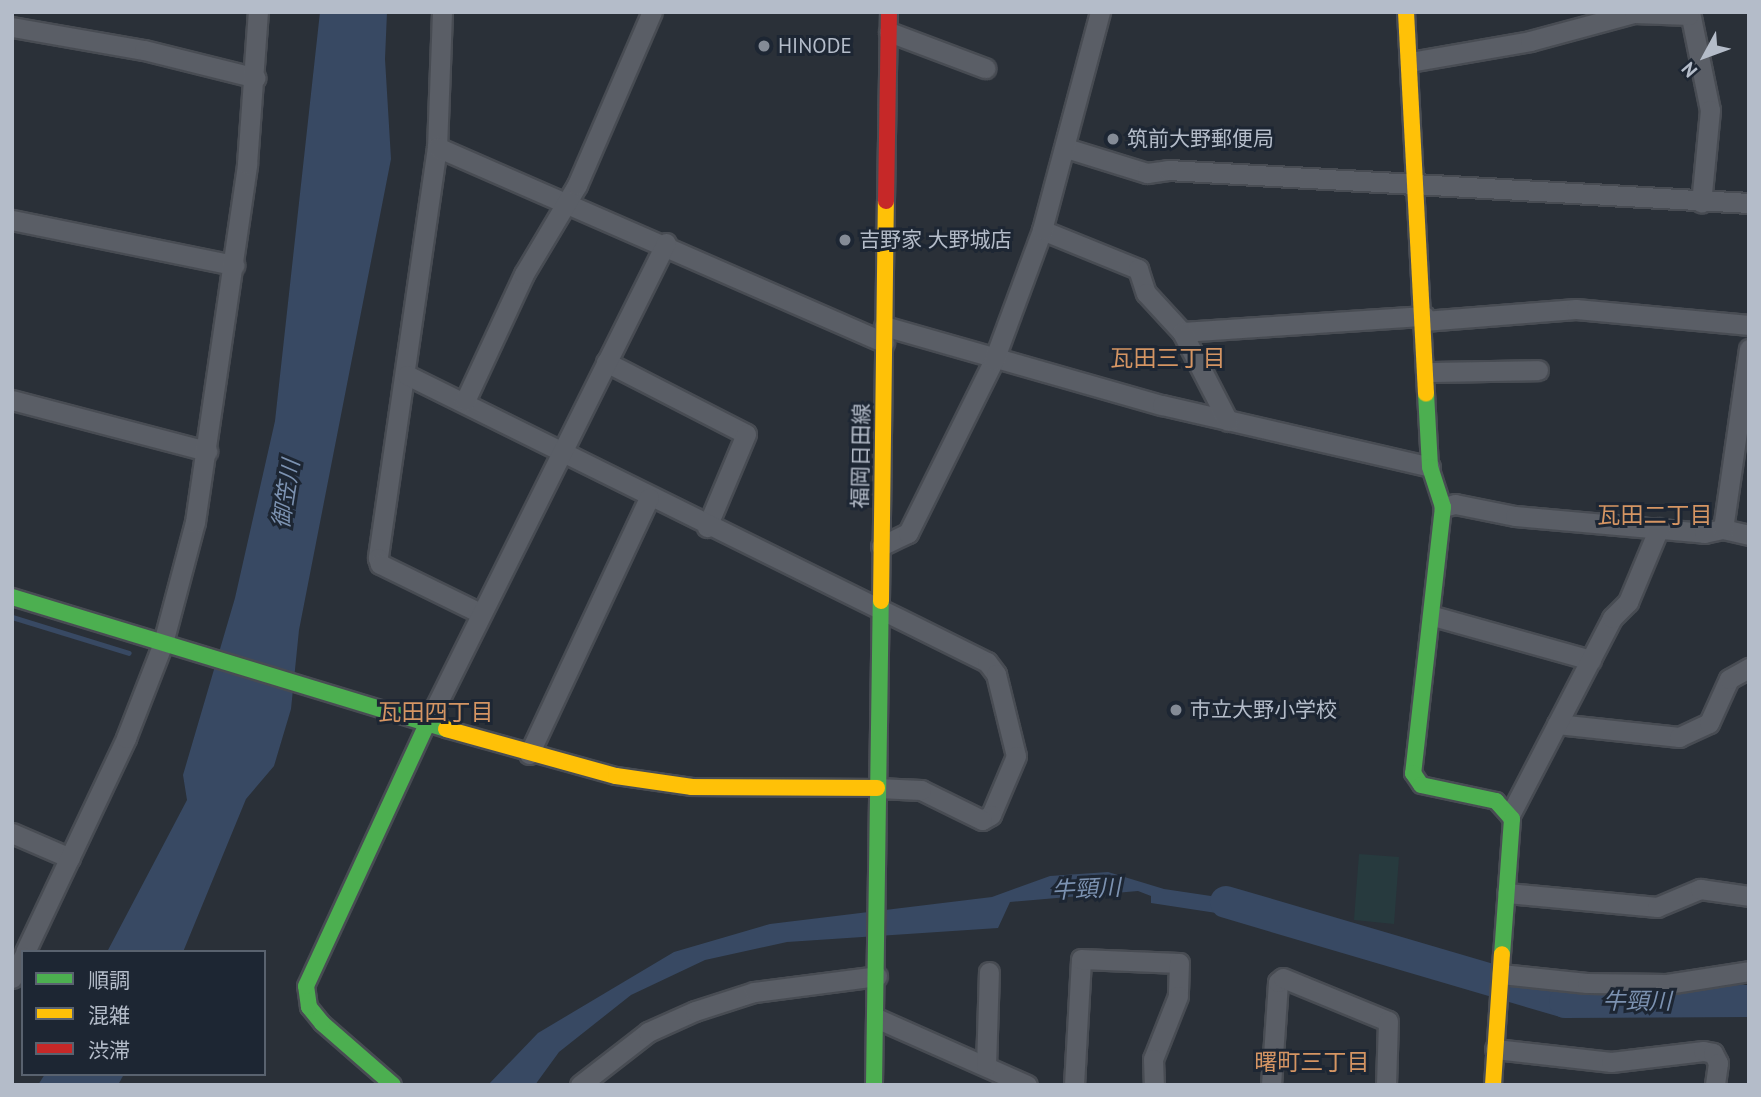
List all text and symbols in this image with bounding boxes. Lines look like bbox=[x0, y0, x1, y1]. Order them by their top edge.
north arrow bbox=[1670, 21, 1740, 91]
place label: HINODE bbox=[778, 33, 852, 59]
marker: HINODE bbox=[756, 38, 772, 54]
text: N bbox=[1676, 57, 1702, 82]
place label: 筑前大野郵便局 bbox=[1127, 126, 1274, 152]
marker: 筑前大野郵便局 bbox=[1105, 131, 1121, 147]
place label: 吉野家 大野城店 bbox=[859, 227, 1012, 253]
marker: 吉野家 大野城店 bbox=[837, 232, 853, 248]
district label: 瓦田三丁目 bbox=[1111, 344, 1225, 372]
street label: 福岡日田線 bbox=[847, 403, 875, 509]
water label: 御笠川 bbox=[267, 458, 305, 530]
district label: 瓦田二丁目 bbox=[1598, 501, 1712, 529]
place label: 市立大野小学校 bbox=[1190, 697, 1337, 723]
district label: 瓦田四丁目 bbox=[379, 698, 493, 726]
marker: 市立大野小学校 bbox=[1168, 702, 1184, 718]
water label: 牛頸川 bbox=[1051, 873, 1121, 905]
legend bbox=[21, 950, 266, 1076]
text: 順調 bbox=[88, 967, 130, 994]
water label: 牛頸川 bbox=[1603, 987, 1671, 1015]
text: 混雑 bbox=[88, 1002, 130, 1029]
text: 渋滞 bbox=[88, 1037, 130, 1064]
district label: 曙町三丁目 bbox=[1255, 1048, 1369, 1076]

